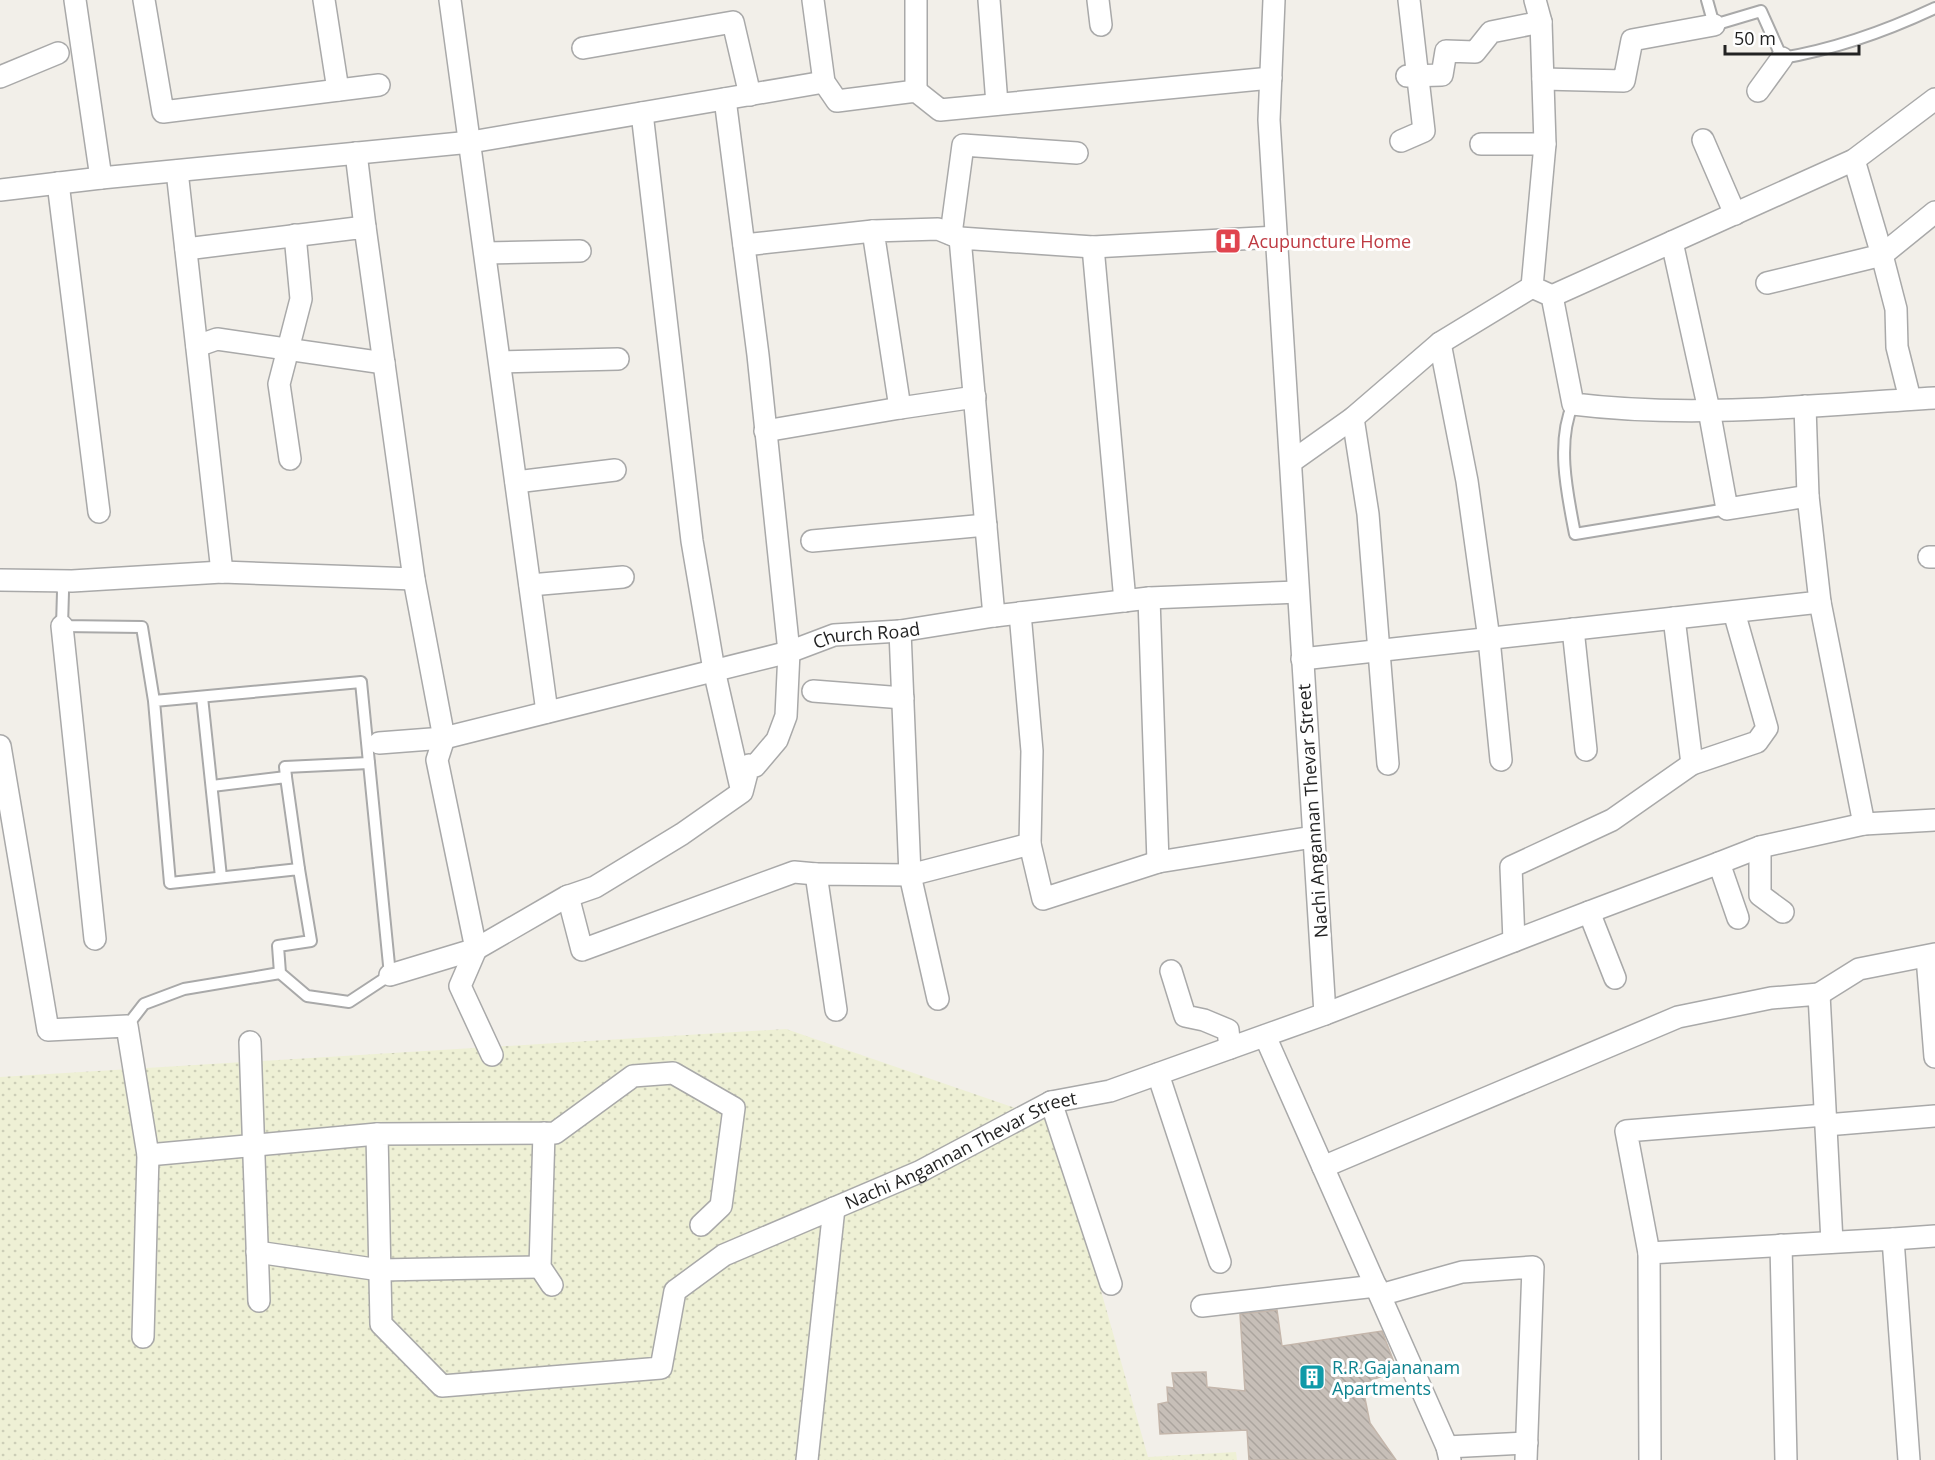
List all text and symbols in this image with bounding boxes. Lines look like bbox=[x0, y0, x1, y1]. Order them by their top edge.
scale bar bbox=[1725, 18, 1858, 56]
text: 50 m bbox=[1734, 26, 1776, 50]
hospital icon: Acupuncture Home bbox=[1213, 226, 1243, 256]
place label: Acupuncture Home bbox=[1248, 229, 1411, 253]
street label: Church Road bbox=[809, 616, 922, 654]
street label: Nachi Angannan Thevar Street bbox=[1291, 683, 1333, 939]
street label: Nachi Angannan Thevar Street bbox=[841, 1085, 1079, 1214]
place label: R.R.Gajananam Apartments bbox=[1332, 1355, 1460, 1400]
building icon: R.R.Gajananam Apartments bbox=[1297, 1362, 1327, 1392]

